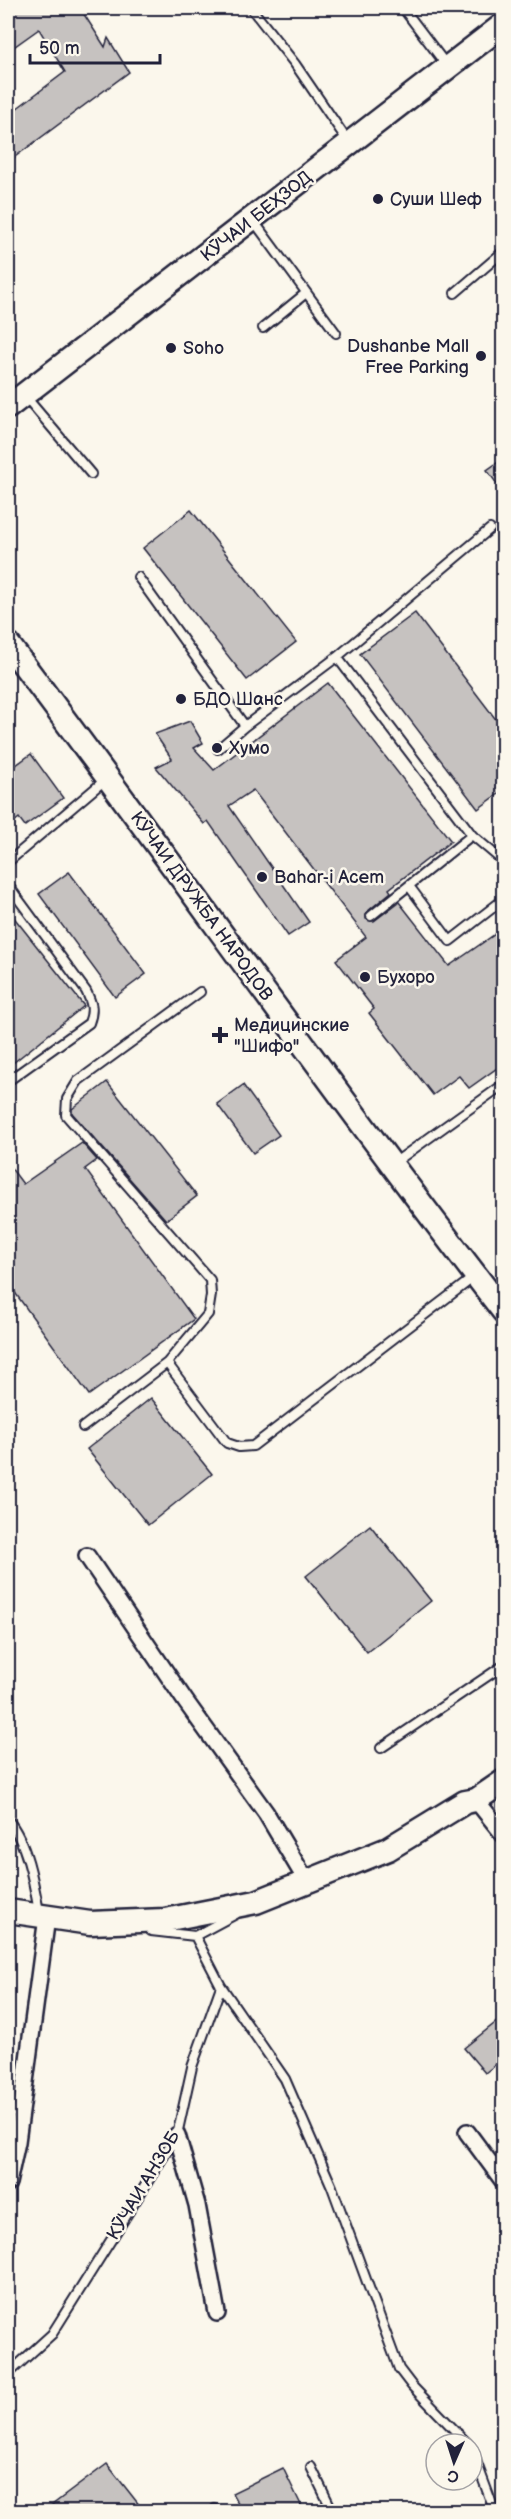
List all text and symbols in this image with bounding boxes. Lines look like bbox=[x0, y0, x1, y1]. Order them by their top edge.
scale bar bbox=[30, 27, 160, 65]
text: 50 m bbox=[39, 38, 80, 59]
street label: КӮЧАИ БЕҲЗОД bbox=[197, 166, 316, 266]
place label: Суши Шеф bbox=[390, 189, 482, 210]
marker: Суши Шеф bbox=[371, 192, 385, 206]
place label: Dushanbe Mall Free Parking bbox=[347, 336, 469, 378]
place label: Soho bbox=[183, 338, 224, 359]
marker: Soho bbox=[164, 341, 178, 355]
marker: Dushanbe Mall Free Parking bbox=[474, 349, 488, 363]
place label: БДО Шанс bbox=[193, 689, 283, 710]
marker: БДО Шанс bbox=[174, 692, 188, 706]
place label: Хумо bbox=[229, 738, 269, 759]
marker: Хумо bbox=[210, 741, 224, 755]
street label: КӮЧАИ ДРУЖБА НАРОДОВ bbox=[126, 808, 277, 1005]
place label: Bahar-i Acem bbox=[274, 867, 384, 888]
marker: Bahar-i Acem bbox=[255, 870, 269, 884]
place label: Бухоро bbox=[377, 967, 435, 988]
marker: Бухоро bbox=[358, 970, 372, 984]
place label: Медицинские "Шифо" bbox=[234, 1015, 349, 1057]
marker: Медицинские "Шифо" bbox=[211, 1026, 229, 1044]
street label: КӮЧАИ АНЗОБ bbox=[103, 2126, 185, 2244]
north arrow bbox=[424, 2432, 484, 2492]
text: С bbox=[447, 2466, 459, 2485]

